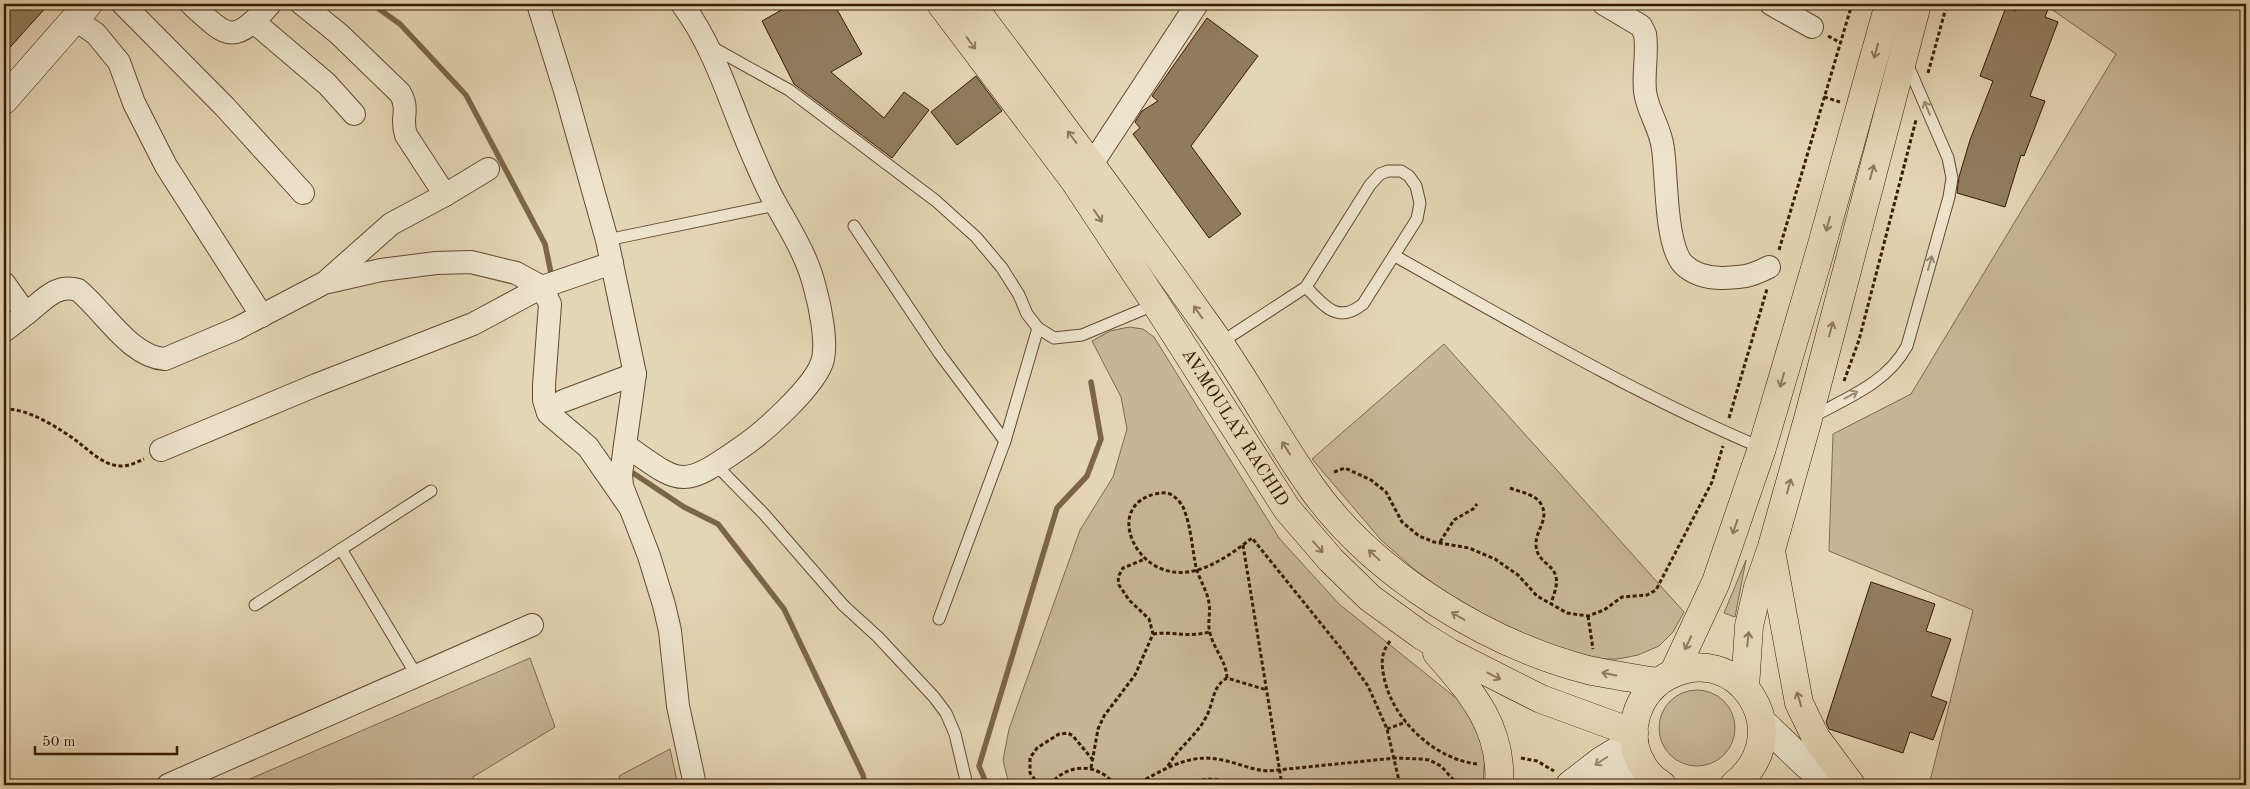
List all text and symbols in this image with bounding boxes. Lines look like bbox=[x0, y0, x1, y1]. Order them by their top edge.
one-way arrow bbox=[965, 36, 976, 49]
one-way arrow bbox=[1871, 42, 1880, 58]
one-way arrow bbox=[1922, 101, 1931, 116]
one-way arrow bbox=[1067, 130, 1077, 144]
one-way arrow bbox=[1868, 164, 1877, 180]
one-way arrow bbox=[1092, 209, 1103, 223]
one-way arrow bbox=[1822, 216, 1832, 232]
one-way arrow bbox=[1926, 256, 1936, 272]
one-way arrow bbox=[1193, 305, 1203, 319]
one-way arrow bbox=[1827, 322, 1836, 338]
street label: AV.MOULAY RACHID bbox=[1178, 346, 1292, 510]
one-way arrow bbox=[1777, 372, 1787, 388]
one-way arrow bbox=[1843, 390, 1858, 400]
one-way arrow bbox=[1281, 442, 1291, 456]
one-way arrow bbox=[1785, 479, 1794, 495]
one-way arrow bbox=[1730, 519, 1739, 535]
one-way arrow bbox=[1313, 540, 1324, 553]
one-way arrow bbox=[1368, 549, 1381, 561]
one-way arrow bbox=[1452, 610, 1466, 620]
one-way arrow bbox=[1743, 631, 1753, 647]
one-way arrow bbox=[1683, 635, 1692, 650]
one-way arrow bbox=[1602, 669, 1618, 678]
one-way arrow bbox=[1486, 672, 1501, 681]
one-way arrow bbox=[1793, 692, 1803, 708]
scale bar bbox=[35, 724, 178, 756]
text: 50 m bbox=[42, 735, 76, 750]
one-way arrow bbox=[1594, 756, 1608, 766]

